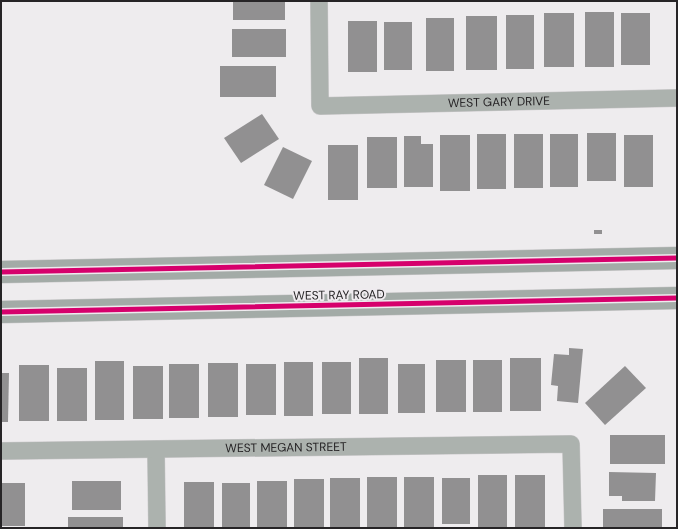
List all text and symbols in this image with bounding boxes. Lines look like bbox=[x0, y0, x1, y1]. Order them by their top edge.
street label: WEST GARY DRIVE bbox=[448, 93, 550, 111]
street label: WEST RAY ROAD bbox=[293, 286, 385, 304]
street label: WEST MEGAN STREET bbox=[225, 439, 347, 456]

